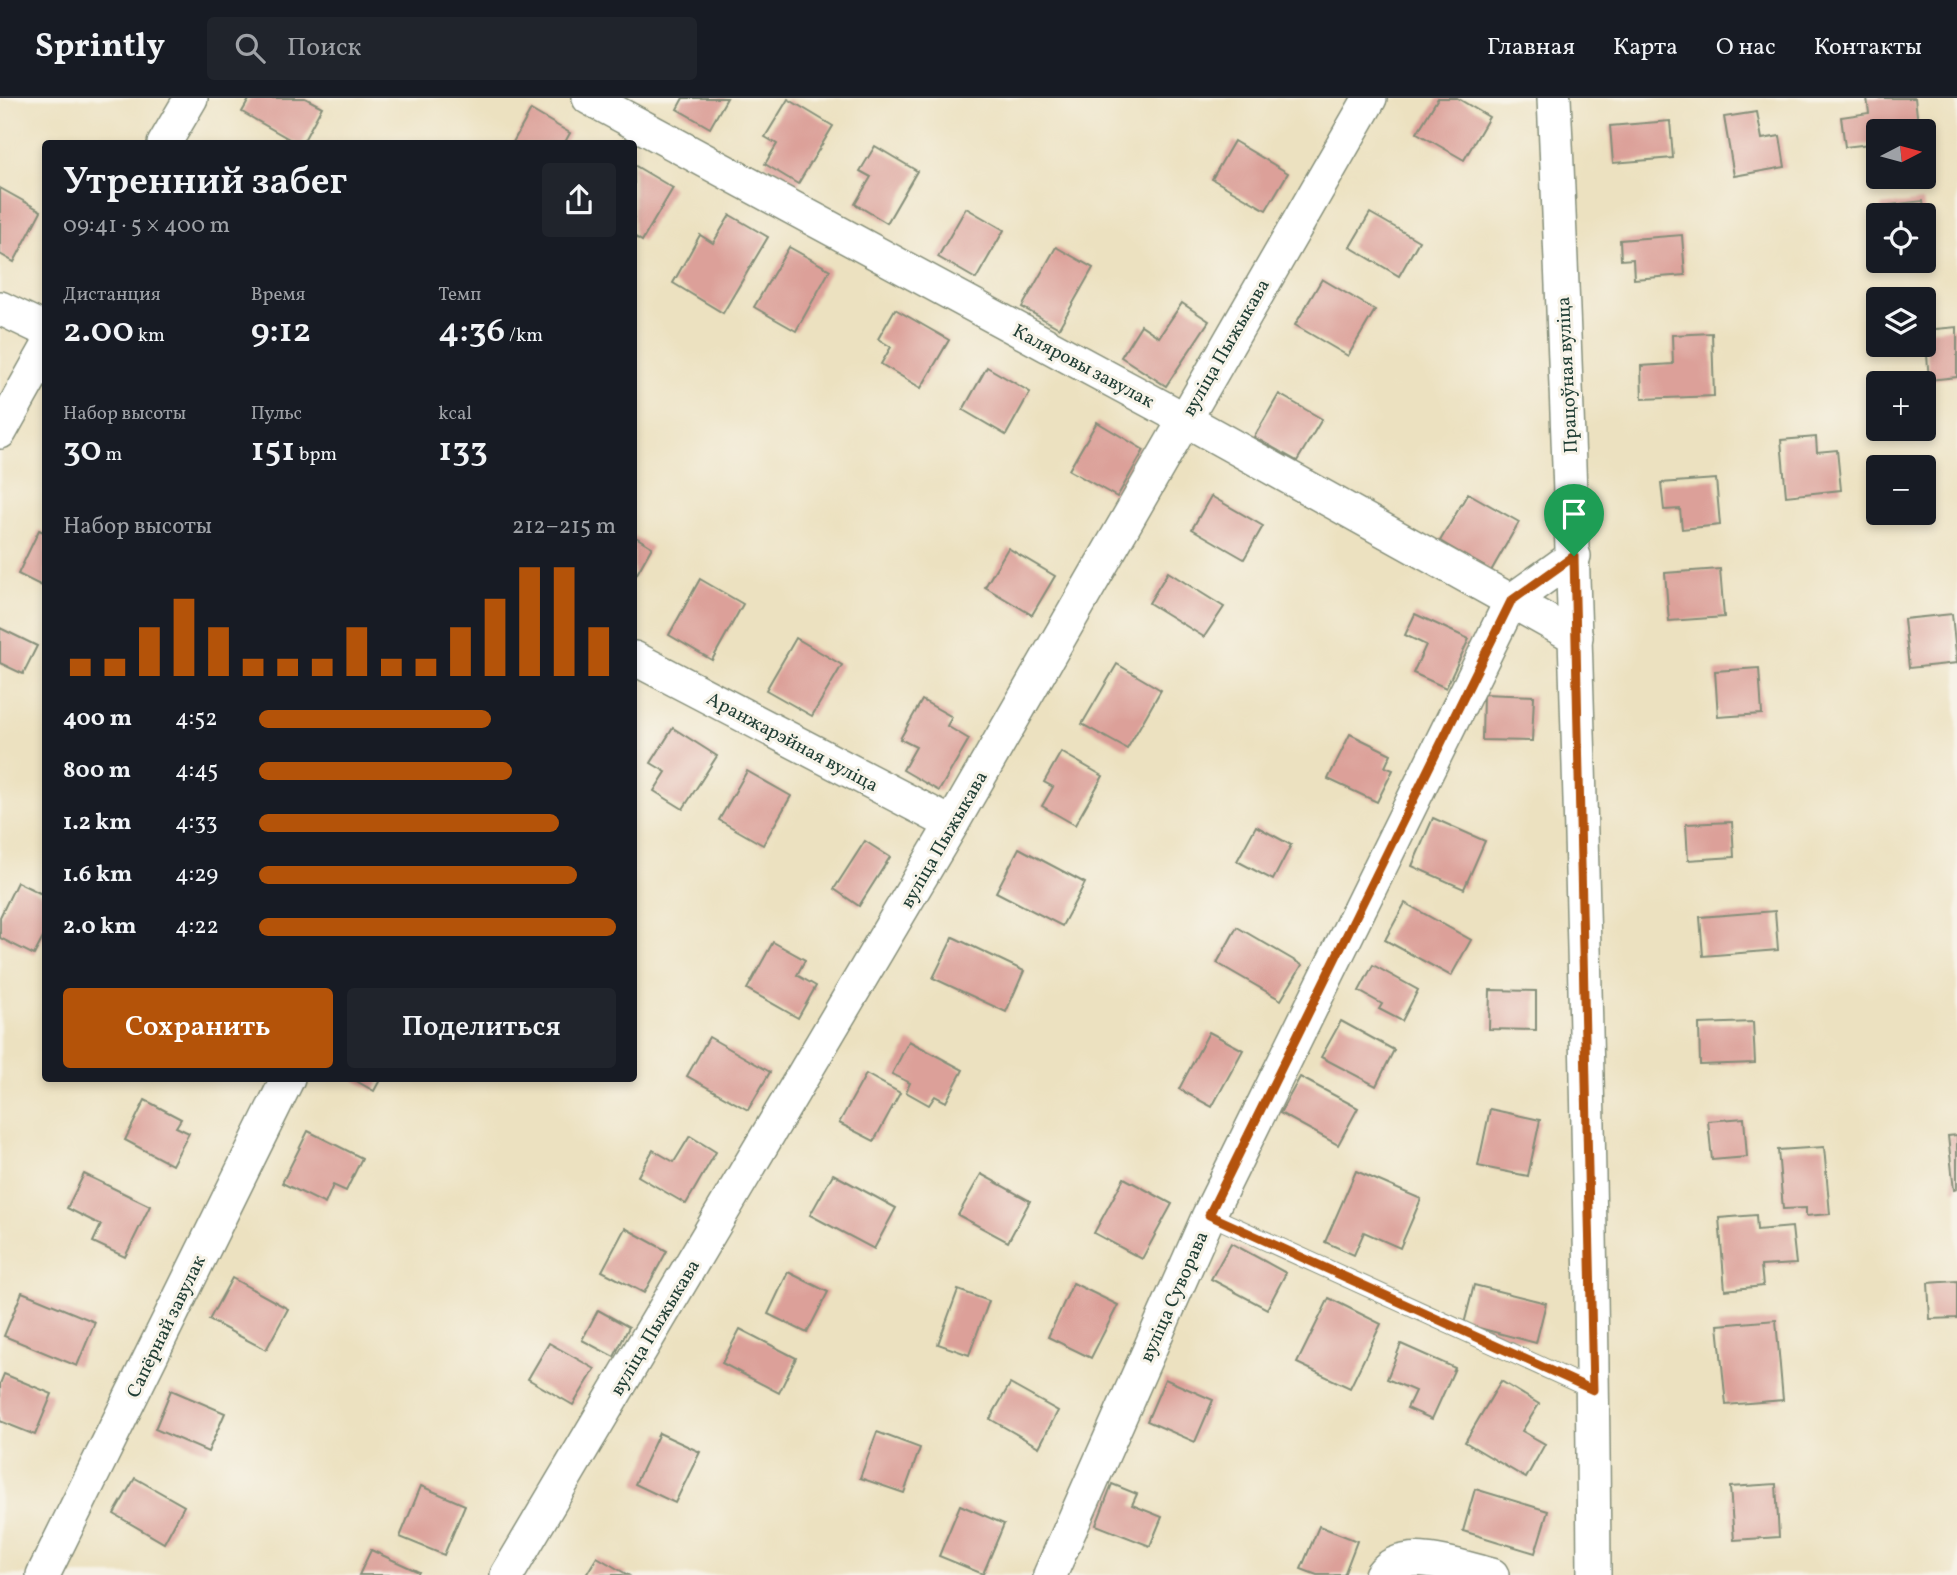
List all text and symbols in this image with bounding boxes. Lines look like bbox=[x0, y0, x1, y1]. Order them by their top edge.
search box bbox=[207, 17, 697, 80]
text: Sprintly bbox=[35, 25, 165, 71]
icon: search bbox=[231, 29, 269, 67]
text: Поиск bbox=[287, 30, 361, 66]
text: Главная bbox=[1487, 31, 1575, 65]
text: Карта bbox=[1613, 31, 1678, 65]
text: О нас bbox=[1716, 31, 1776, 65]
text: Контакты bbox=[1814, 31, 1922, 65]
north arrow bbox=[1866, 119, 1936, 189]
map controls bbox=[1866, 119, 1936, 525]
text: Утренний забег bbox=[63, 157, 347, 210]
button: share bbox=[542, 163, 616, 237]
button: locate bbox=[1866, 203, 1936, 273]
text: 09:41 · 5 × 400 m bbox=[63, 210, 230, 242]
street label: вуліца Пыжыкава bbox=[1177, 275, 1277, 421]
text: Дистанция bbox=[63, 282, 161, 308]
text: Время bbox=[251, 282, 305, 308]
text: Темп bbox=[438, 282, 481, 308]
button: layers bbox=[1866, 287, 1936, 357]
street label: Працоўная вуліца bbox=[1551, 296, 1585, 454]
text: 2.00 bbox=[63, 308, 134, 356]
text: 9:12 bbox=[251, 308, 311, 356]
text: 4:36 bbox=[438, 308, 505, 356]
street label: Каляровы завулак bbox=[1008, 319, 1158, 415]
text: km bbox=[134, 323, 165, 349]
text: /km bbox=[505, 323, 543, 349]
button: + bbox=[1866, 371, 1936, 441]
text: Набор высоты bbox=[63, 401, 186, 427]
text: Пульс bbox=[251, 401, 302, 427]
text: kcal bbox=[438, 401, 472, 427]
text: 30 bbox=[63, 427, 102, 475]
text: 151 bbox=[251, 427, 295, 475]
text: 133 bbox=[438, 427, 488, 475]
text: m bbox=[102, 442, 122, 468]
text: bpm bbox=[295, 442, 337, 468]
button: − bbox=[1866, 455, 1936, 525]
pin bbox=[1544, 484, 1604, 556]
icon: arrive bbox=[1555, 495, 1593, 533]
text: Набор высоты bbox=[63, 511, 212, 543]
text: 212–215 m bbox=[512, 511, 616, 543]
street label: Аранжарэйная вуліца bbox=[702, 686, 883, 799]
text: 400 m bbox=[63, 703, 132, 735]
text: 4:52 bbox=[175, 703, 218, 735]
text: 800 m bbox=[63, 755, 131, 787]
text: 4:45 bbox=[175, 755, 218, 787]
street label: вуліца Пыжыкава bbox=[895, 767, 995, 913]
text: 1.2 km bbox=[63, 807, 132, 839]
text: 4:33 bbox=[175, 807, 218, 839]
text: 1.6 km bbox=[63, 859, 132, 891]
text: 4:29 bbox=[175, 859, 218, 891]
text: 2.0 km bbox=[63, 911, 136, 943]
text: 4:22 bbox=[175, 911, 219, 943]
button: Сохранить bbox=[63, 988, 333, 1068]
button: Поделиться bbox=[347, 988, 616, 1068]
street label: вуліца Суворава bbox=[1134, 1227, 1215, 1366]
street label: Сапёрнай завулак bbox=[121, 1251, 213, 1402]
street label: вуліца Пыжыкава bbox=[605, 1255, 707, 1401]

